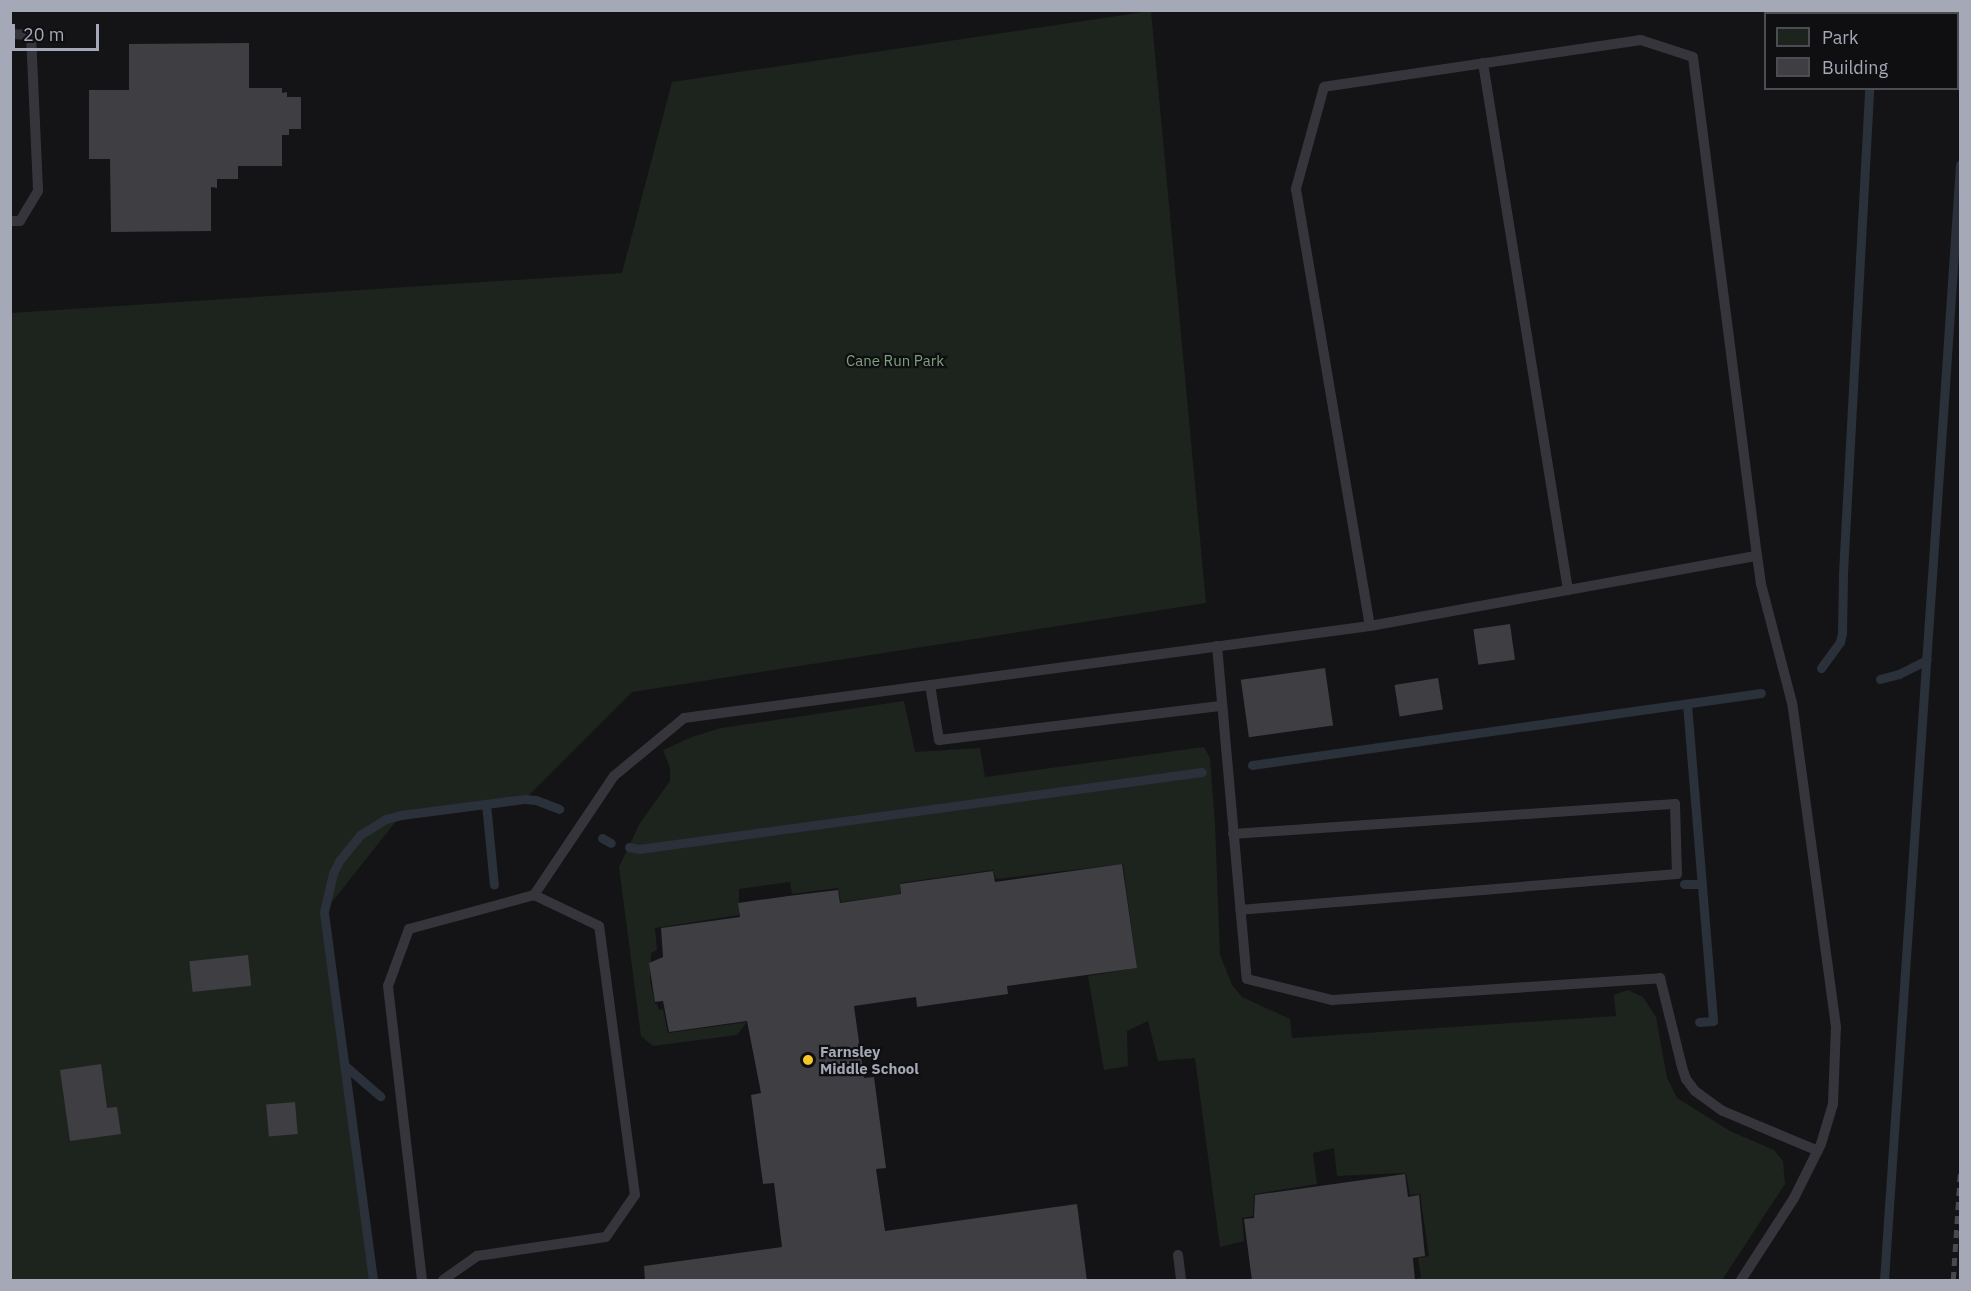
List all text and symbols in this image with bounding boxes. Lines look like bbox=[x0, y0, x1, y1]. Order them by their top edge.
scale bar bbox=[15, 12, 102, 50]
legend bbox=[1764, 12, 1959, 90]
text: 20 m bbox=[23, 23, 65, 46]
text: Park bbox=[1822, 26, 1858, 49]
text: Building bbox=[1822, 56, 1888, 79]
park label: Cane Run Park bbox=[846, 352, 944, 370]
place label: Farnsley Middle School bbox=[820, 1042, 919, 1077]
marker: Farnsley Middle School bbox=[801, 1053, 815, 1067]

